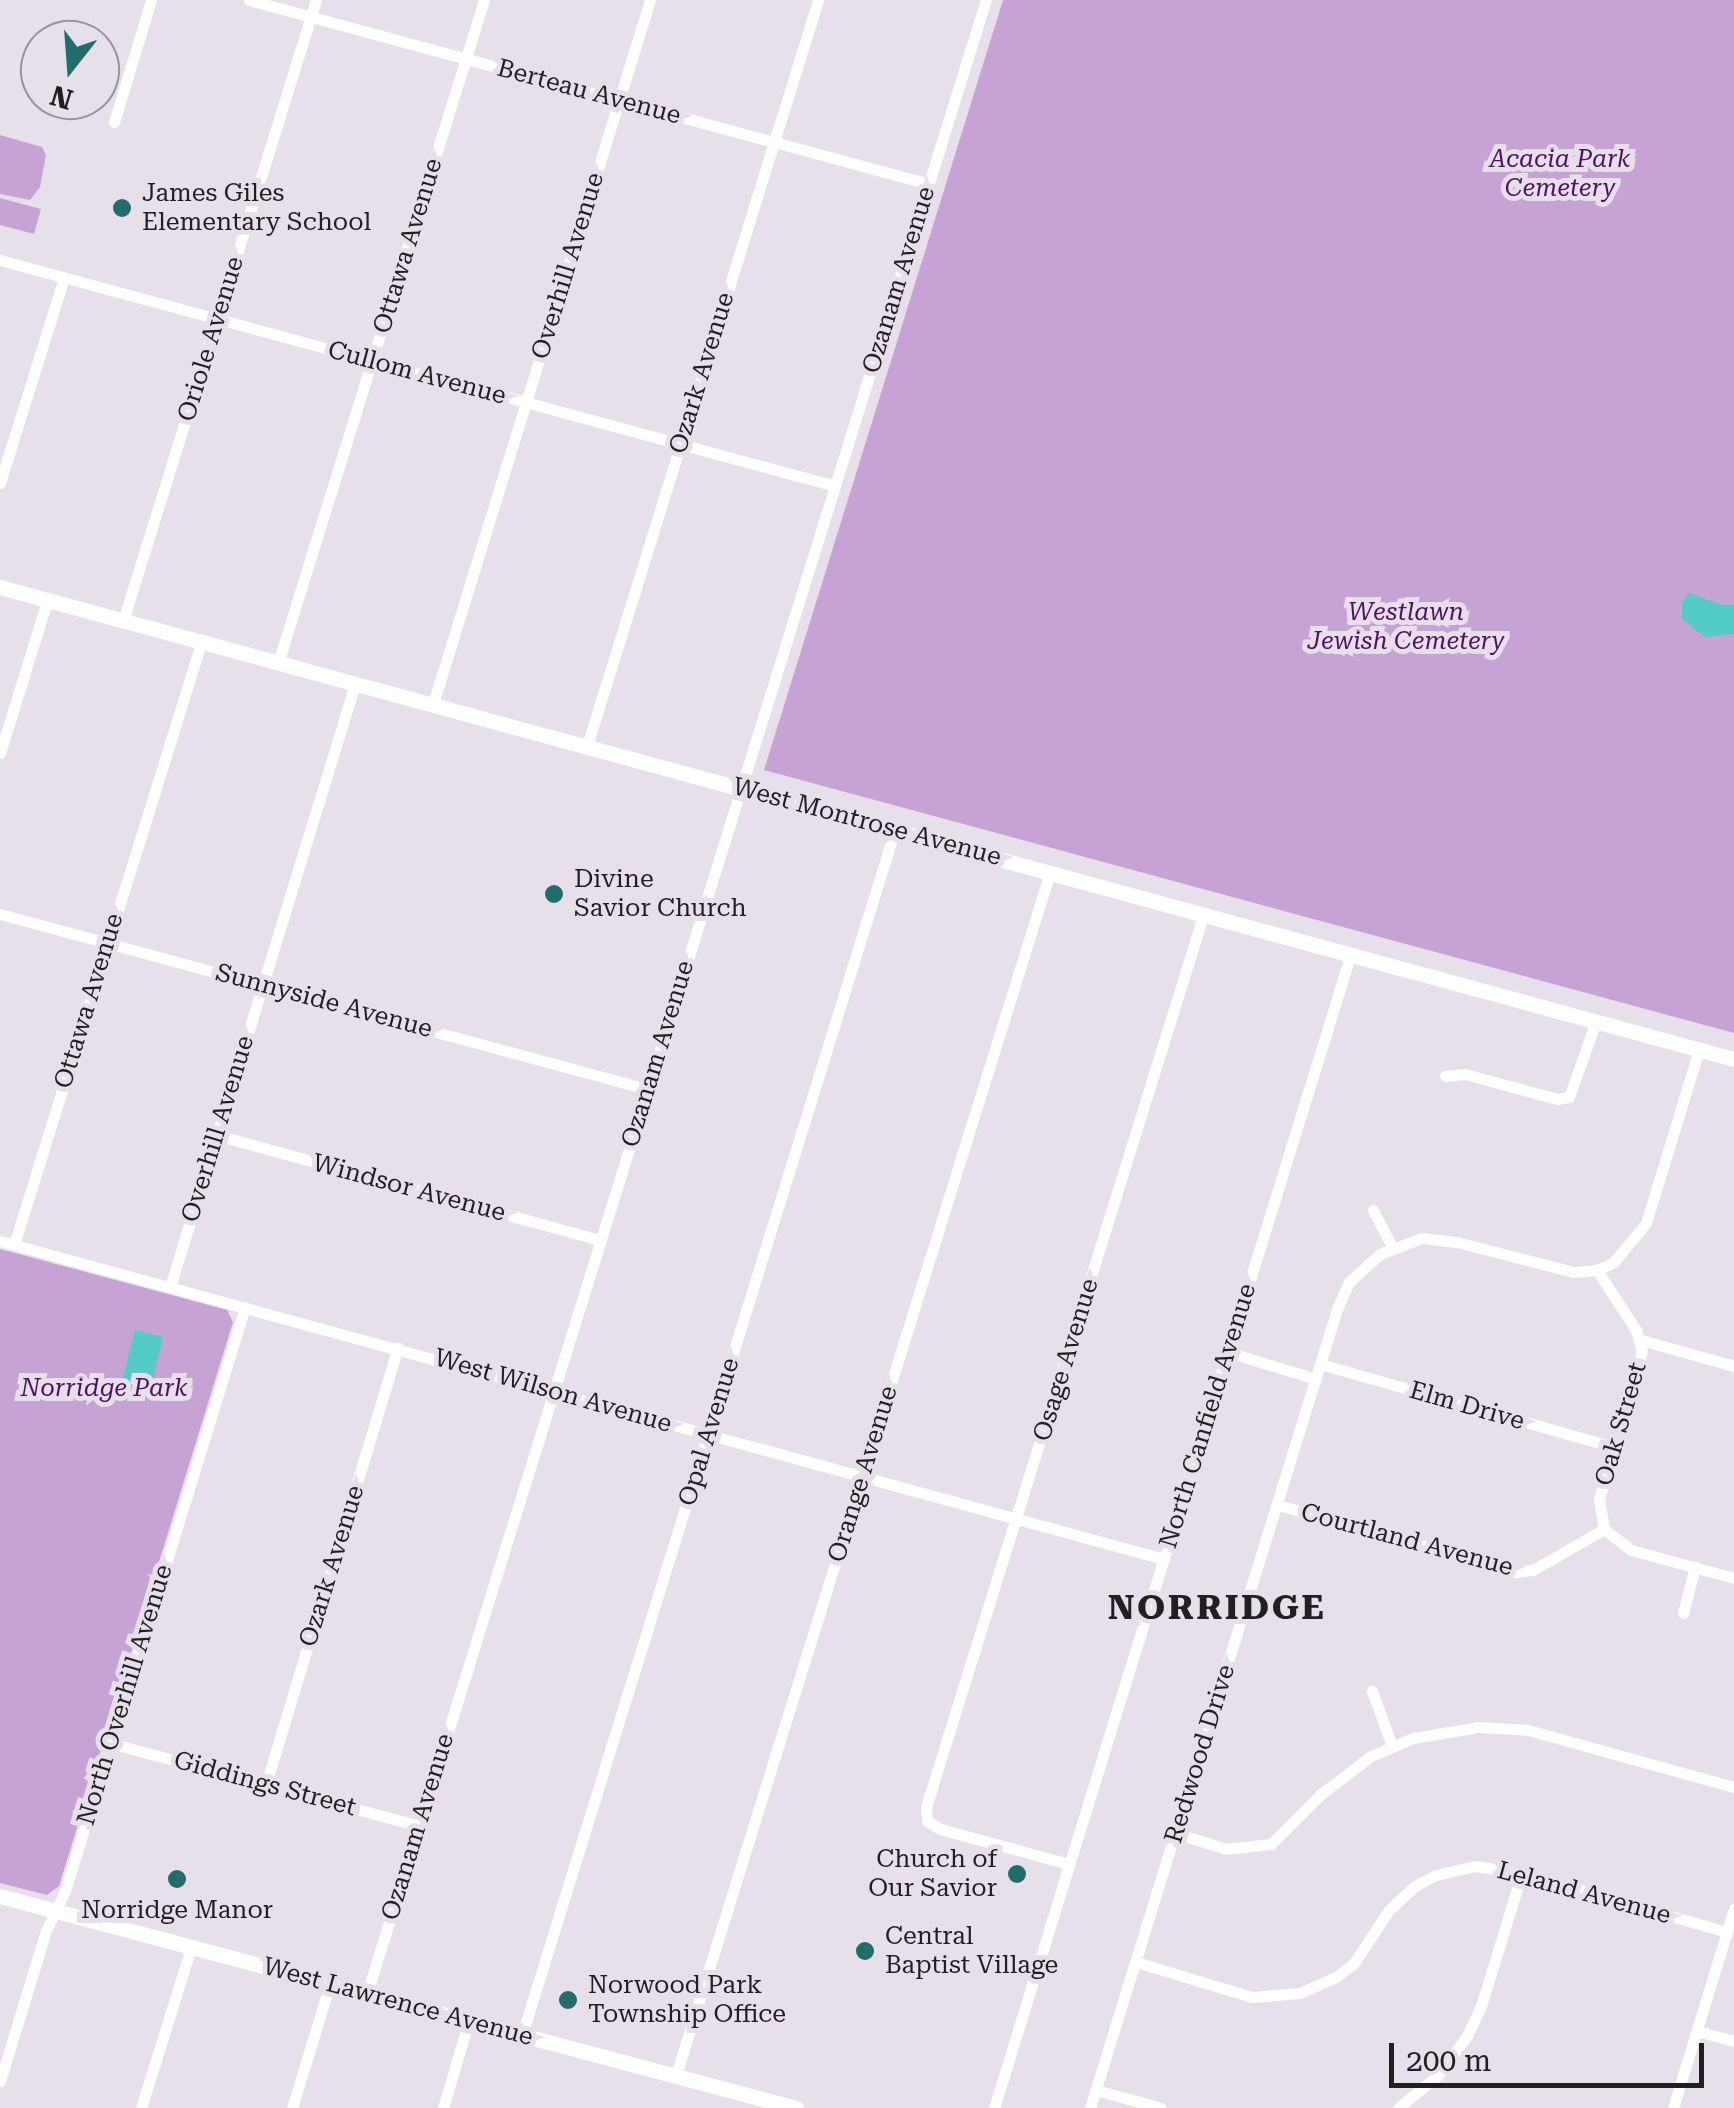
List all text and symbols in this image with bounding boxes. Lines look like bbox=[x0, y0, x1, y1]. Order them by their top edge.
north arrow bbox=[20, 20, 120, 120]
street label: Berteau Avenue bbox=[494, 53, 684, 131]
text: N bbox=[47, 78, 77, 116]
park label: Acacia Park Cemetery bbox=[1490, 145, 1630, 204]
street label: Ottawa Avenue bbox=[367, 155, 449, 337]
street label: Overhill Avenue bbox=[525, 169, 611, 363]
place label: James Giles Elementary School bbox=[142, 179, 371, 238]
street label: Ozanam Avenue bbox=[856, 183, 942, 377]
marker: James Giles Elementary School bbox=[111, 197, 133, 219]
street label: Oriole Avenue bbox=[172, 253, 250, 425]
street label: Ozark Avenue bbox=[663, 289, 741, 457]
street label: Cullom Avenue bbox=[325, 335, 509, 411]
park label: Westlawn Jewish Cemetery bbox=[1308, 598, 1504, 657]
street label: West Montrose Avenue bbox=[729, 772, 1005, 872]
place label: Divine Savior Church bbox=[574, 865, 747, 924]
marker: Divine Savior Church bbox=[543, 883, 565, 905]
street label: Ottawa Avenue bbox=[48, 910, 130, 1092]
street label: Ozanam Avenue bbox=[615, 957, 701, 1151]
street label: Sunnyside Avenue bbox=[212, 958, 436, 1044]
street label: Overhill Avenue bbox=[175, 1032, 261, 1226]
street label: Windsor Avenue bbox=[309, 1148, 509, 1228]
street label: Osage Avenue bbox=[1027, 1275, 1105, 1445]
street label: North Canfield Avenue bbox=[1153, 1280, 1263, 1552]
street label: West Wilson Avenue bbox=[431, 1343, 675, 1439]
street label: Opal Avenue bbox=[672, 1354, 746, 1510]
street label: Oak Street bbox=[1589, 1359, 1653, 1489]
park label: Norridge Park bbox=[20, 1373, 188, 1403]
street label: Elm Drive bbox=[1406, 1375, 1528, 1437]
street label: Orange Avenue bbox=[822, 1382, 904, 1566]
street label: Ozark Avenue bbox=[293, 1482, 371, 1650]
street label: Courtland Avenue bbox=[1298, 1497, 1516, 1583]
street label: North Overhill Avenue bbox=[71, 1561, 179, 1829]
district label: NORRIDGE bbox=[1108, 1587, 1326, 1629]
street label: Redwood Drive bbox=[1159, 1661, 1241, 1847]
street label: Ozanam Avenue bbox=[375, 1730, 461, 1924]
street label: Giddings Street bbox=[171, 1745, 359, 1823]
place label: Church of Our Savior bbox=[868, 1845, 997, 1904]
street label: Leland Avenue bbox=[1494, 1855, 1674, 1931]
marker: Church of Our Savior bbox=[1006, 1863, 1028, 1885]
marker: Norridge Manor bbox=[166, 1868, 188, 1890]
place label: Norridge Manor bbox=[81, 1895, 273, 1925]
place label: Central Baptist Village bbox=[885, 1922, 1058, 1981]
marker: Central Baptist Village bbox=[854, 1940, 876, 1962]
street label: West Lawrence Avenue bbox=[260, 1951, 536, 2053]
place label: Norwood Park Township Office bbox=[588, 1971, 786, 2030]
marker: Norwood Park Township Office bbox=[557, 1989, 579, 2011]
scale bar bbox=[1394, 2023, 1709, 2085]
text: 200 m bbox=[1406, 2043, 1491, 2078]

